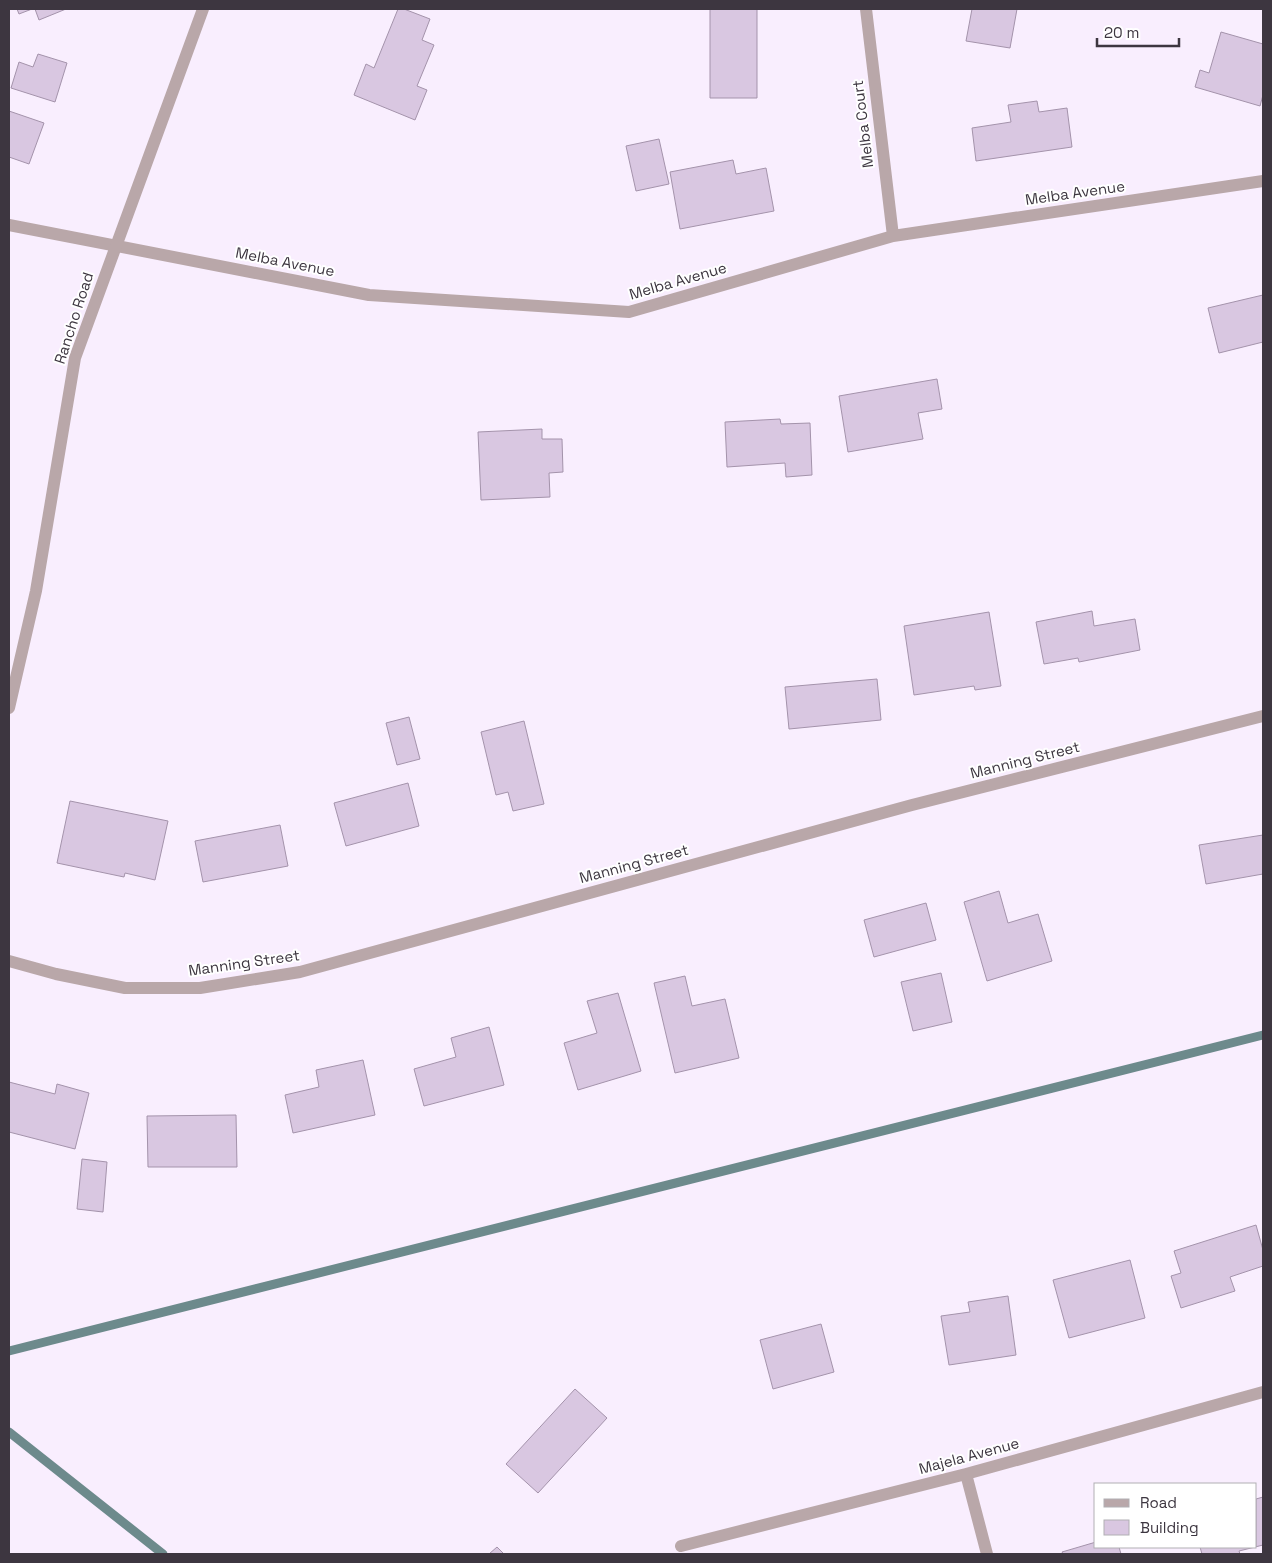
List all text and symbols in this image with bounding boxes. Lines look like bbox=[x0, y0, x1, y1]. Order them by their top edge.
scale bar bbox=[1097, 15, 1180, 47]
text: 20 m bbox=[1104, 23, 1139, 42]
street label: Melba Court bbox=[848, 79, 877, 169]
street label: Melba Avenue bbox=[1024, 176, 1126, 209]
street label: Melba Avenue bbox=[234, 243, 336, 280]
street label: Melba Avenue bbox=[627, 258, 729, 303]
street label: Rancho Road bbox=[50, 270, 97, 366]
street label: Manning Street bbox=[968, 737, 1082, 782]
street label: Manning Street bbox=[577, 840, 691, 887]
street label: Manning Street bbox=[187, 945, 301, 980]
street label: Majela Avenue bbox=[917, 1433, 1021, 1478]
legend bbox=[1094, 1483, 1257, 1548]
text: Road bbox=[1140, 1493, 1177, 1512]
text: Building bbox=[1140, 1518, 1199, 1537]

